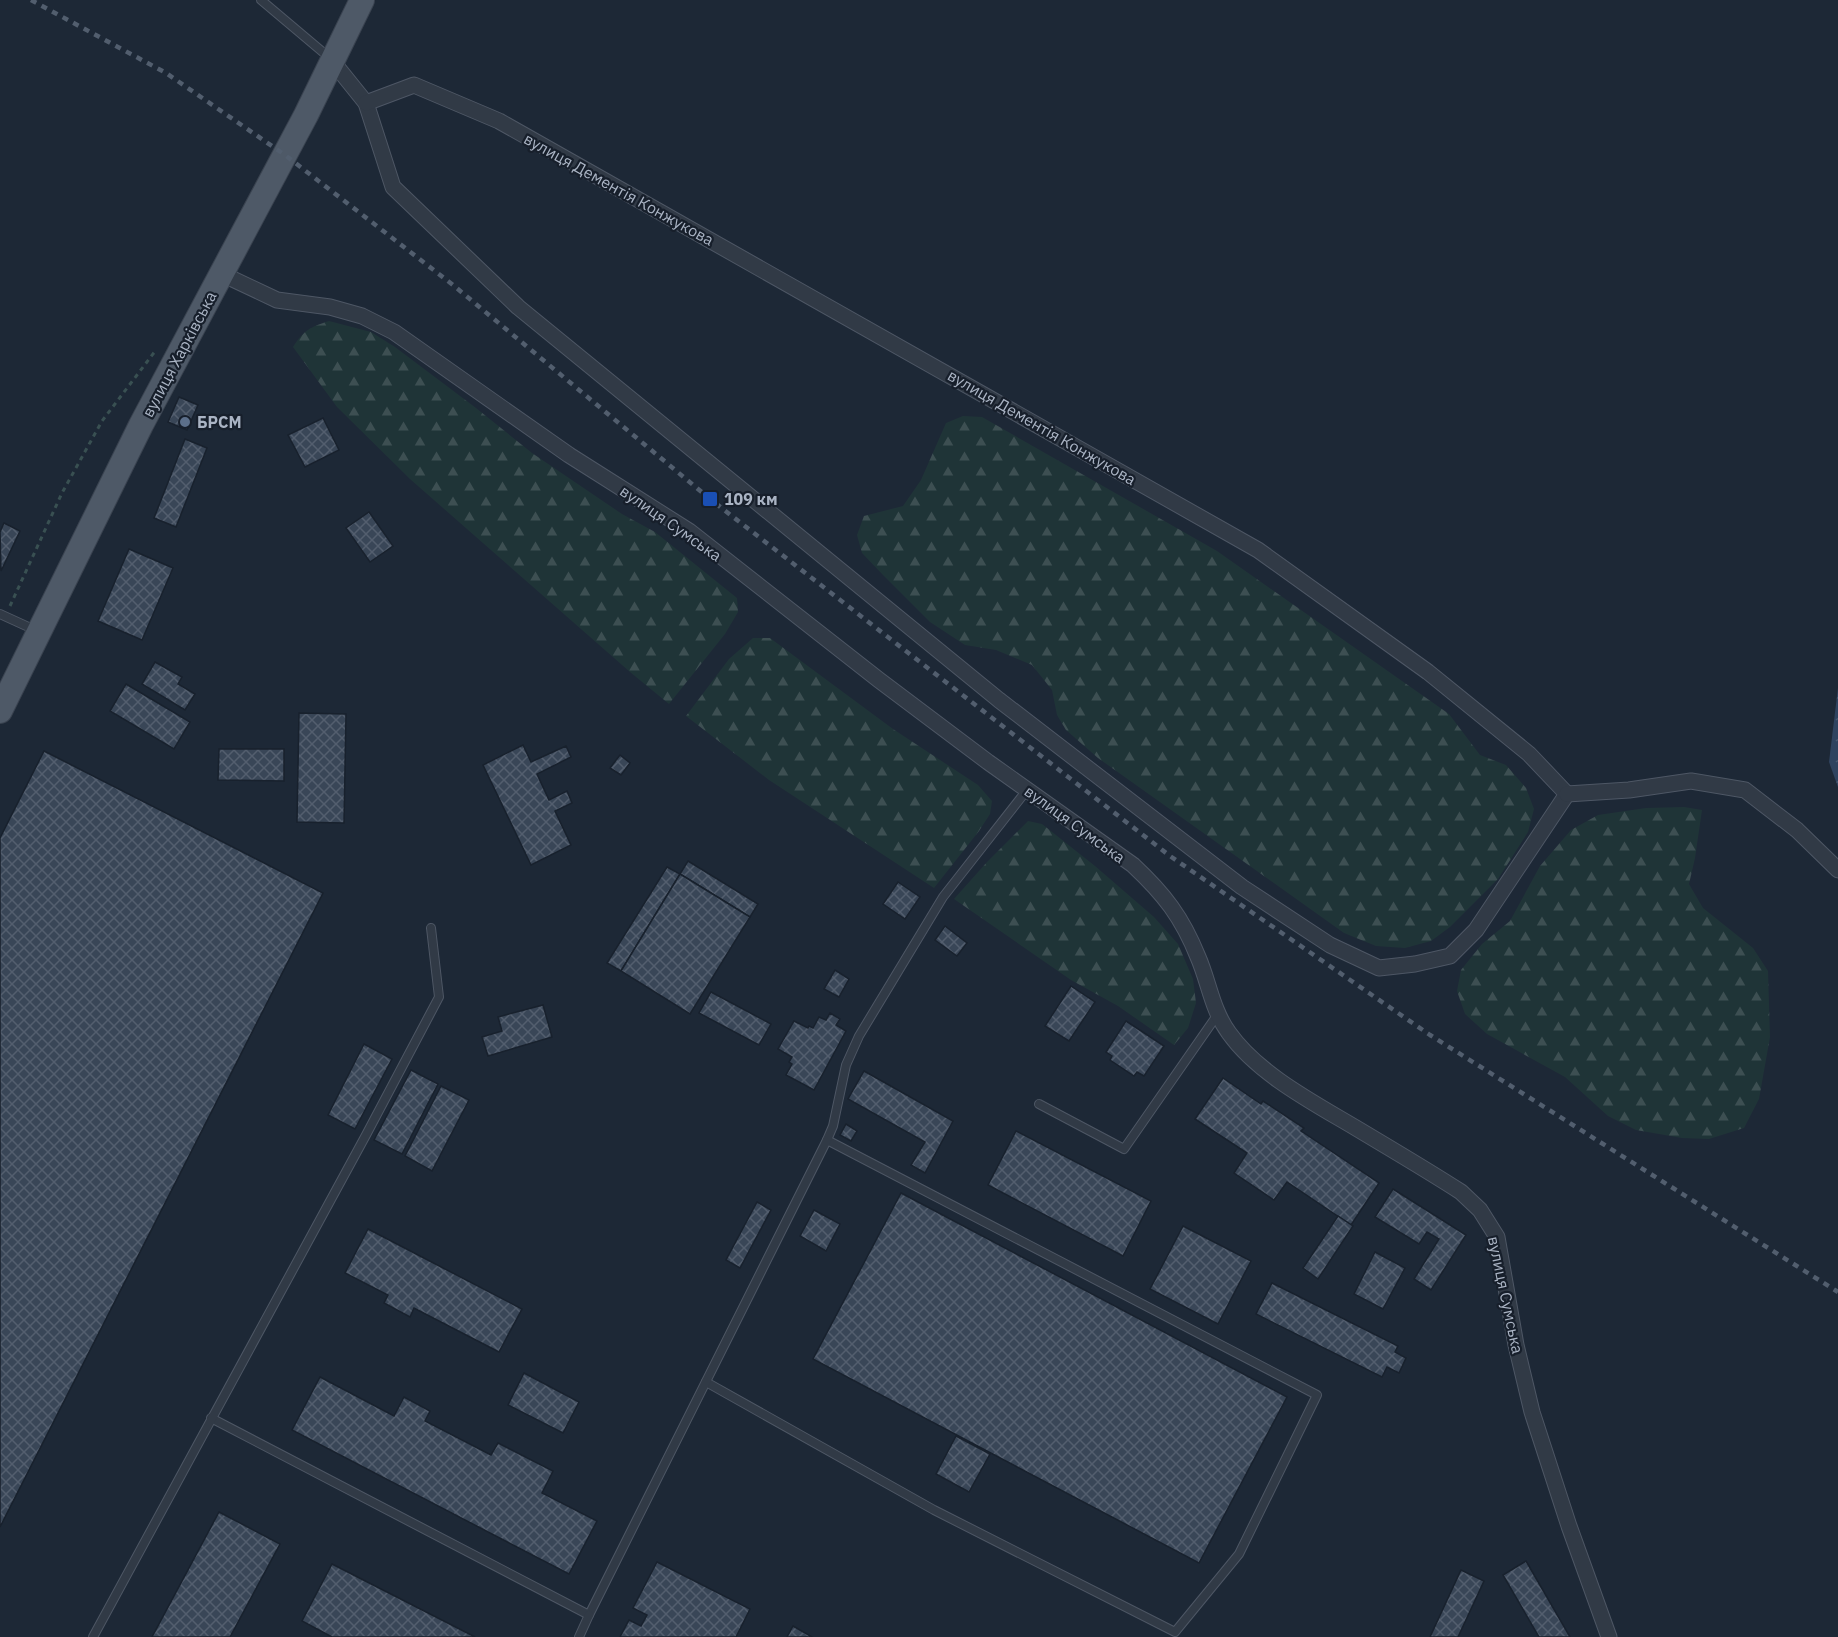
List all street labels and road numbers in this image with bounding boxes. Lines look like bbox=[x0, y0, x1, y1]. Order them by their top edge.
street label: вулиця Дементія Конжукова bbox=[520, 128, 718, 250]
street label: вулиця Харківська bbox=[137, 287, 221, 420]
street label: вулиця Дементія Конжукова bbox=[944, 365, 1140, 489]
street label: вулиця Сумська bbox=[616, 481, 726, 566]
street label: вулиця Сумська bbox=[1021, 781, 1130, 867]
street label: вулиця Сумська bbox=[1484, 1234, 1528, 1356]

